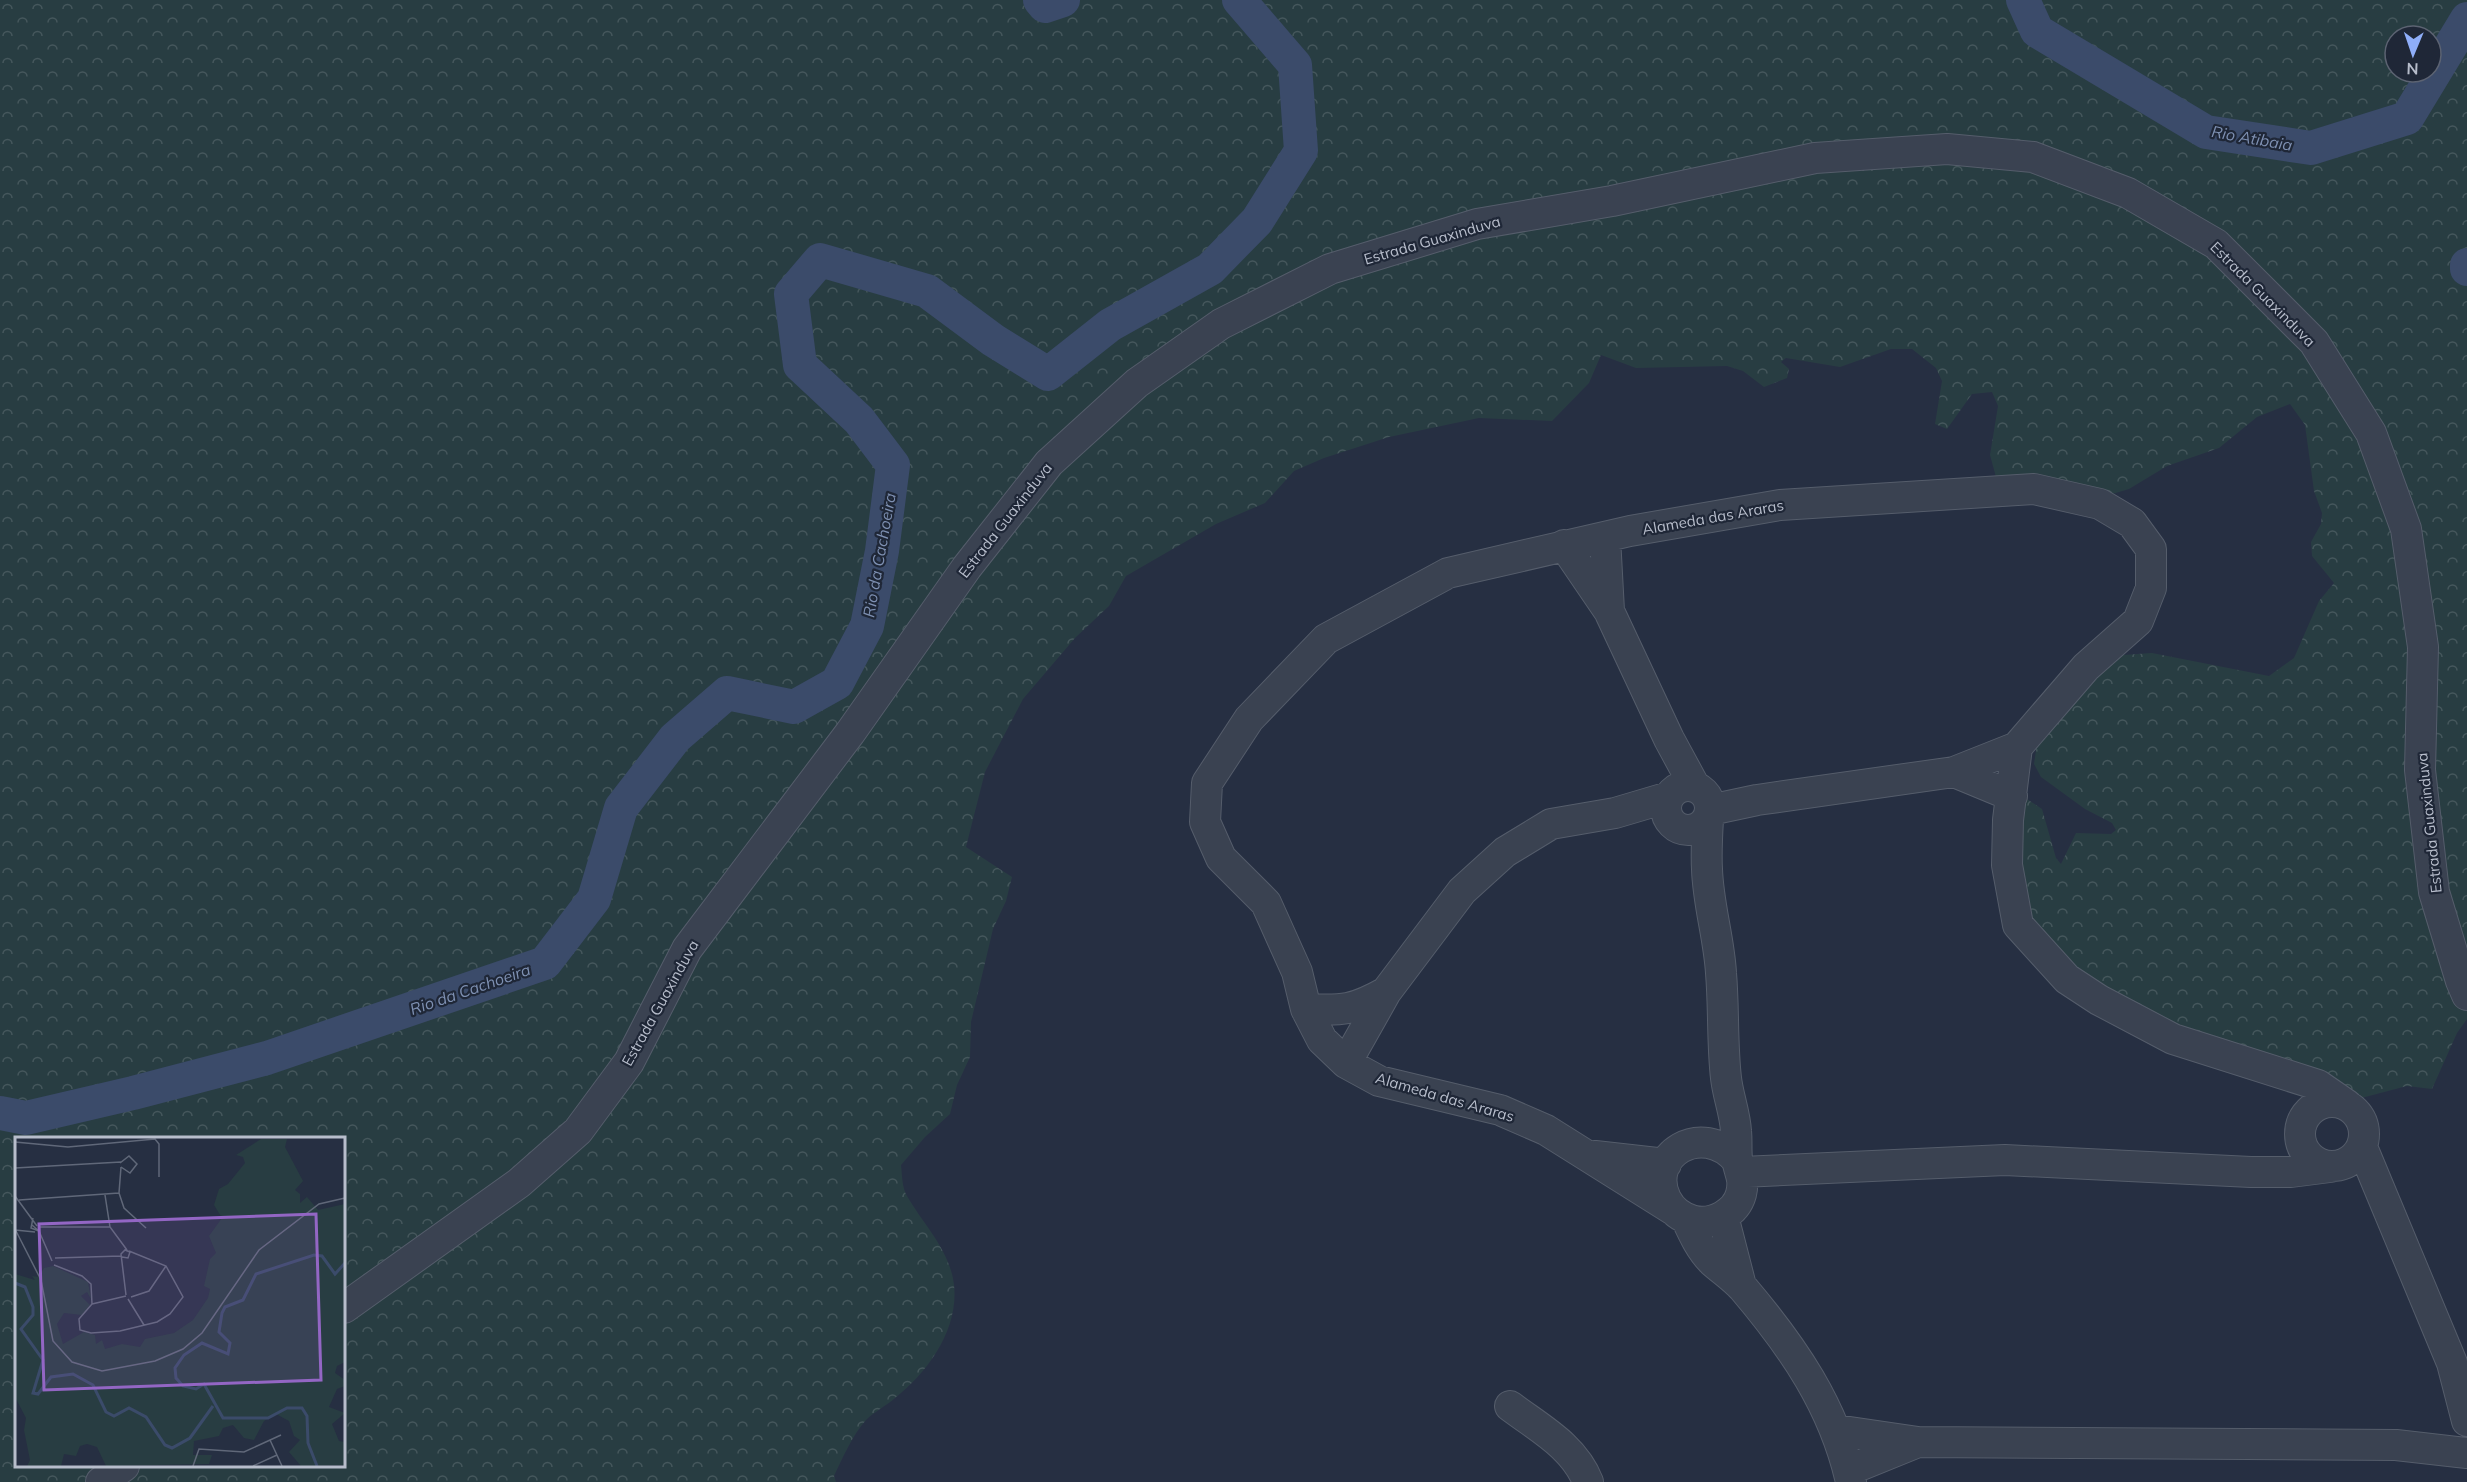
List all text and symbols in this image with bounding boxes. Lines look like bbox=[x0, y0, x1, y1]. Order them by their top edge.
north arrow bbox=[2383, 24, 2443, 84]
text: N bbox=[2406, 59, 2419, 79]
water label: Rio Atibaia bbox=[2210, 121, 2294, 155]
street label: Estrada Guaxinduva bbox=[1362, 211, 1502, 269]
street label: Estrada Guaxinduva bbox=[2206, 237, 2320, 351]
street label: Estrada Guaxinduva bbox=[954, 459, 1056, 581]
water label: Rio da Cachoeira bbox=[858, 491, 900, 619]
street label: Alameda das Araras bbox=[1641, 495, 1785, 539]
street label: Estrada Guaxinduva bbox=[2412, 752, 2446, 894]
street label: Estrada Guaxinduva bbox=[617, 937, 703, 1069]
water label: Rio da Cachoeira bbox=[407, 959, 533, 1019]
street label: Alameda das Araras bbox=[1373, 1068, 1517, 1126]
inset map bbox=[15, 1137, 345, 1467]

